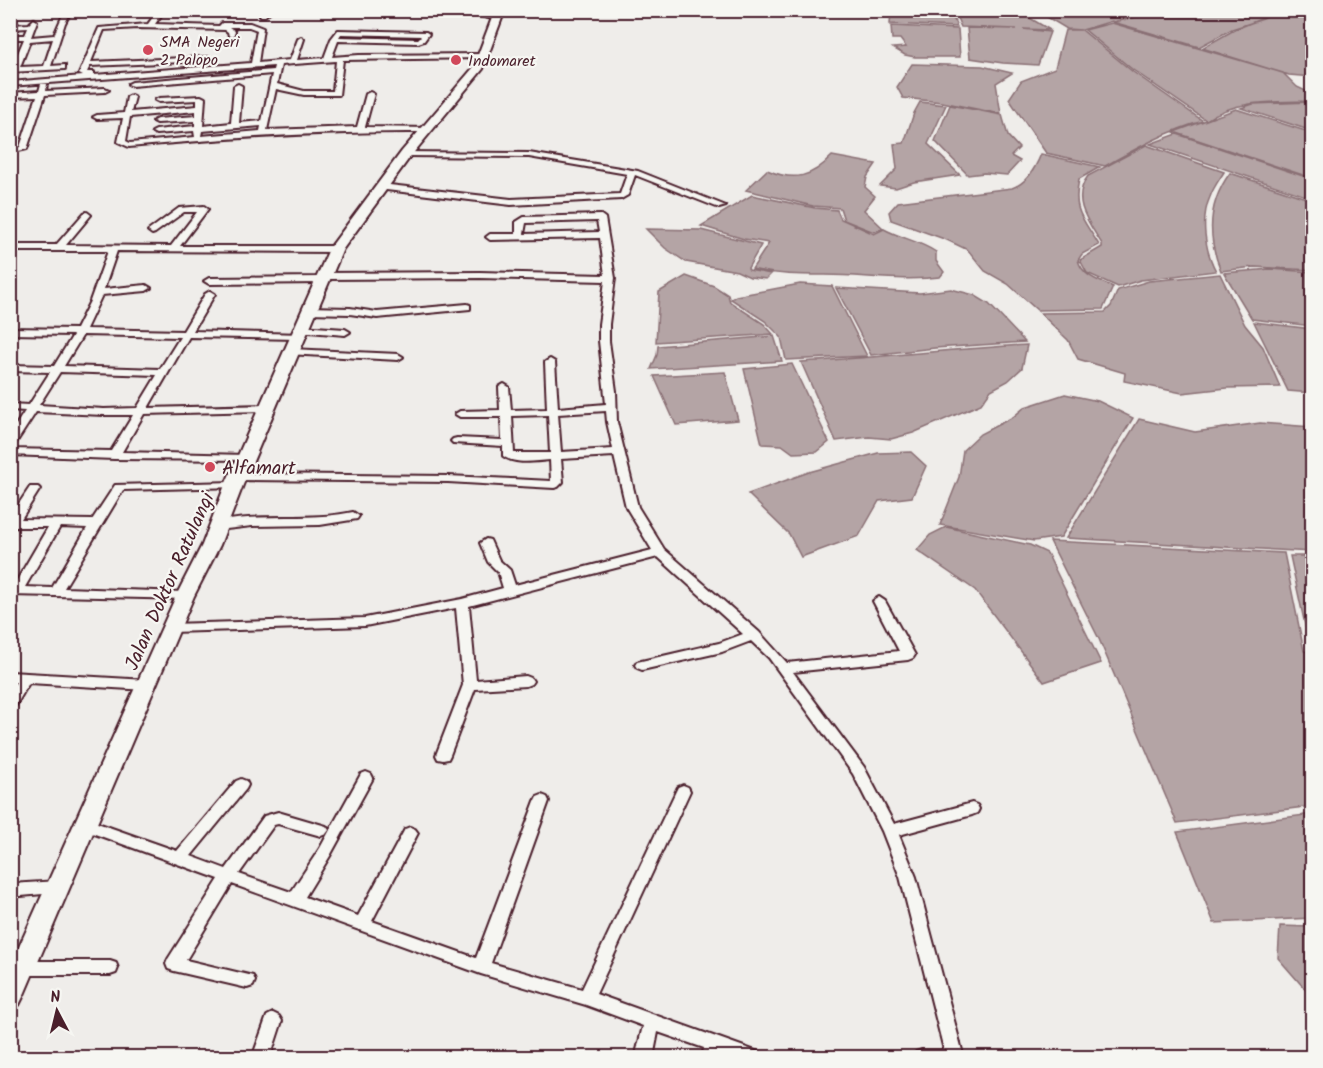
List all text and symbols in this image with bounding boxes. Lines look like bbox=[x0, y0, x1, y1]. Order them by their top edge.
place label: SMA Negeri 2 Palopo bbox=[160, 30, 240, 73]
marker: SMA Negeri 2 Palopo bbox=[141, 43, 155, 57]
place label: Indomaret bbox=[468, 49, 536, 74]
marker: Indomaret bbox=[449, 53, 463, 67]
place label: Alfamart bbox=[222, 453, 296, 485]
marker: Alfamart bbox=[203, 460, 217, 474]
street label: Jalan Doktor Ratulangi bbox=[117, 486, 225, 676]
north arrow bbox=[27, 981, 87, 1041]
text: N bbox=[49, 985, 62, 1011]

